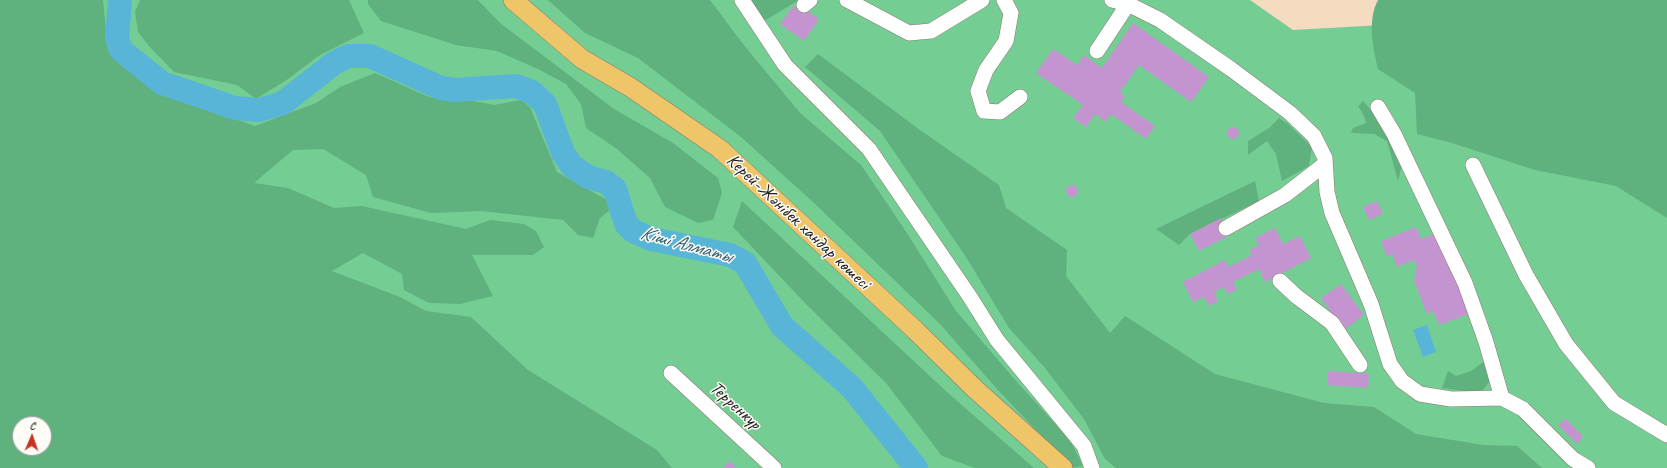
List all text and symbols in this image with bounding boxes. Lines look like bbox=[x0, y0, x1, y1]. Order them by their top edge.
street label: Керей-Жәнібек хандар көшесі bbox=[721, 149, 875, 295]
water label: Кіші Алматы bbox=[638, 221, 734, 269]
street label: Терренкур bbox=[705, 377, 765, 435]
north arrow bbox=[12, 416, 52, 456]
text: С bbox=[29, 418, 35, 432]

